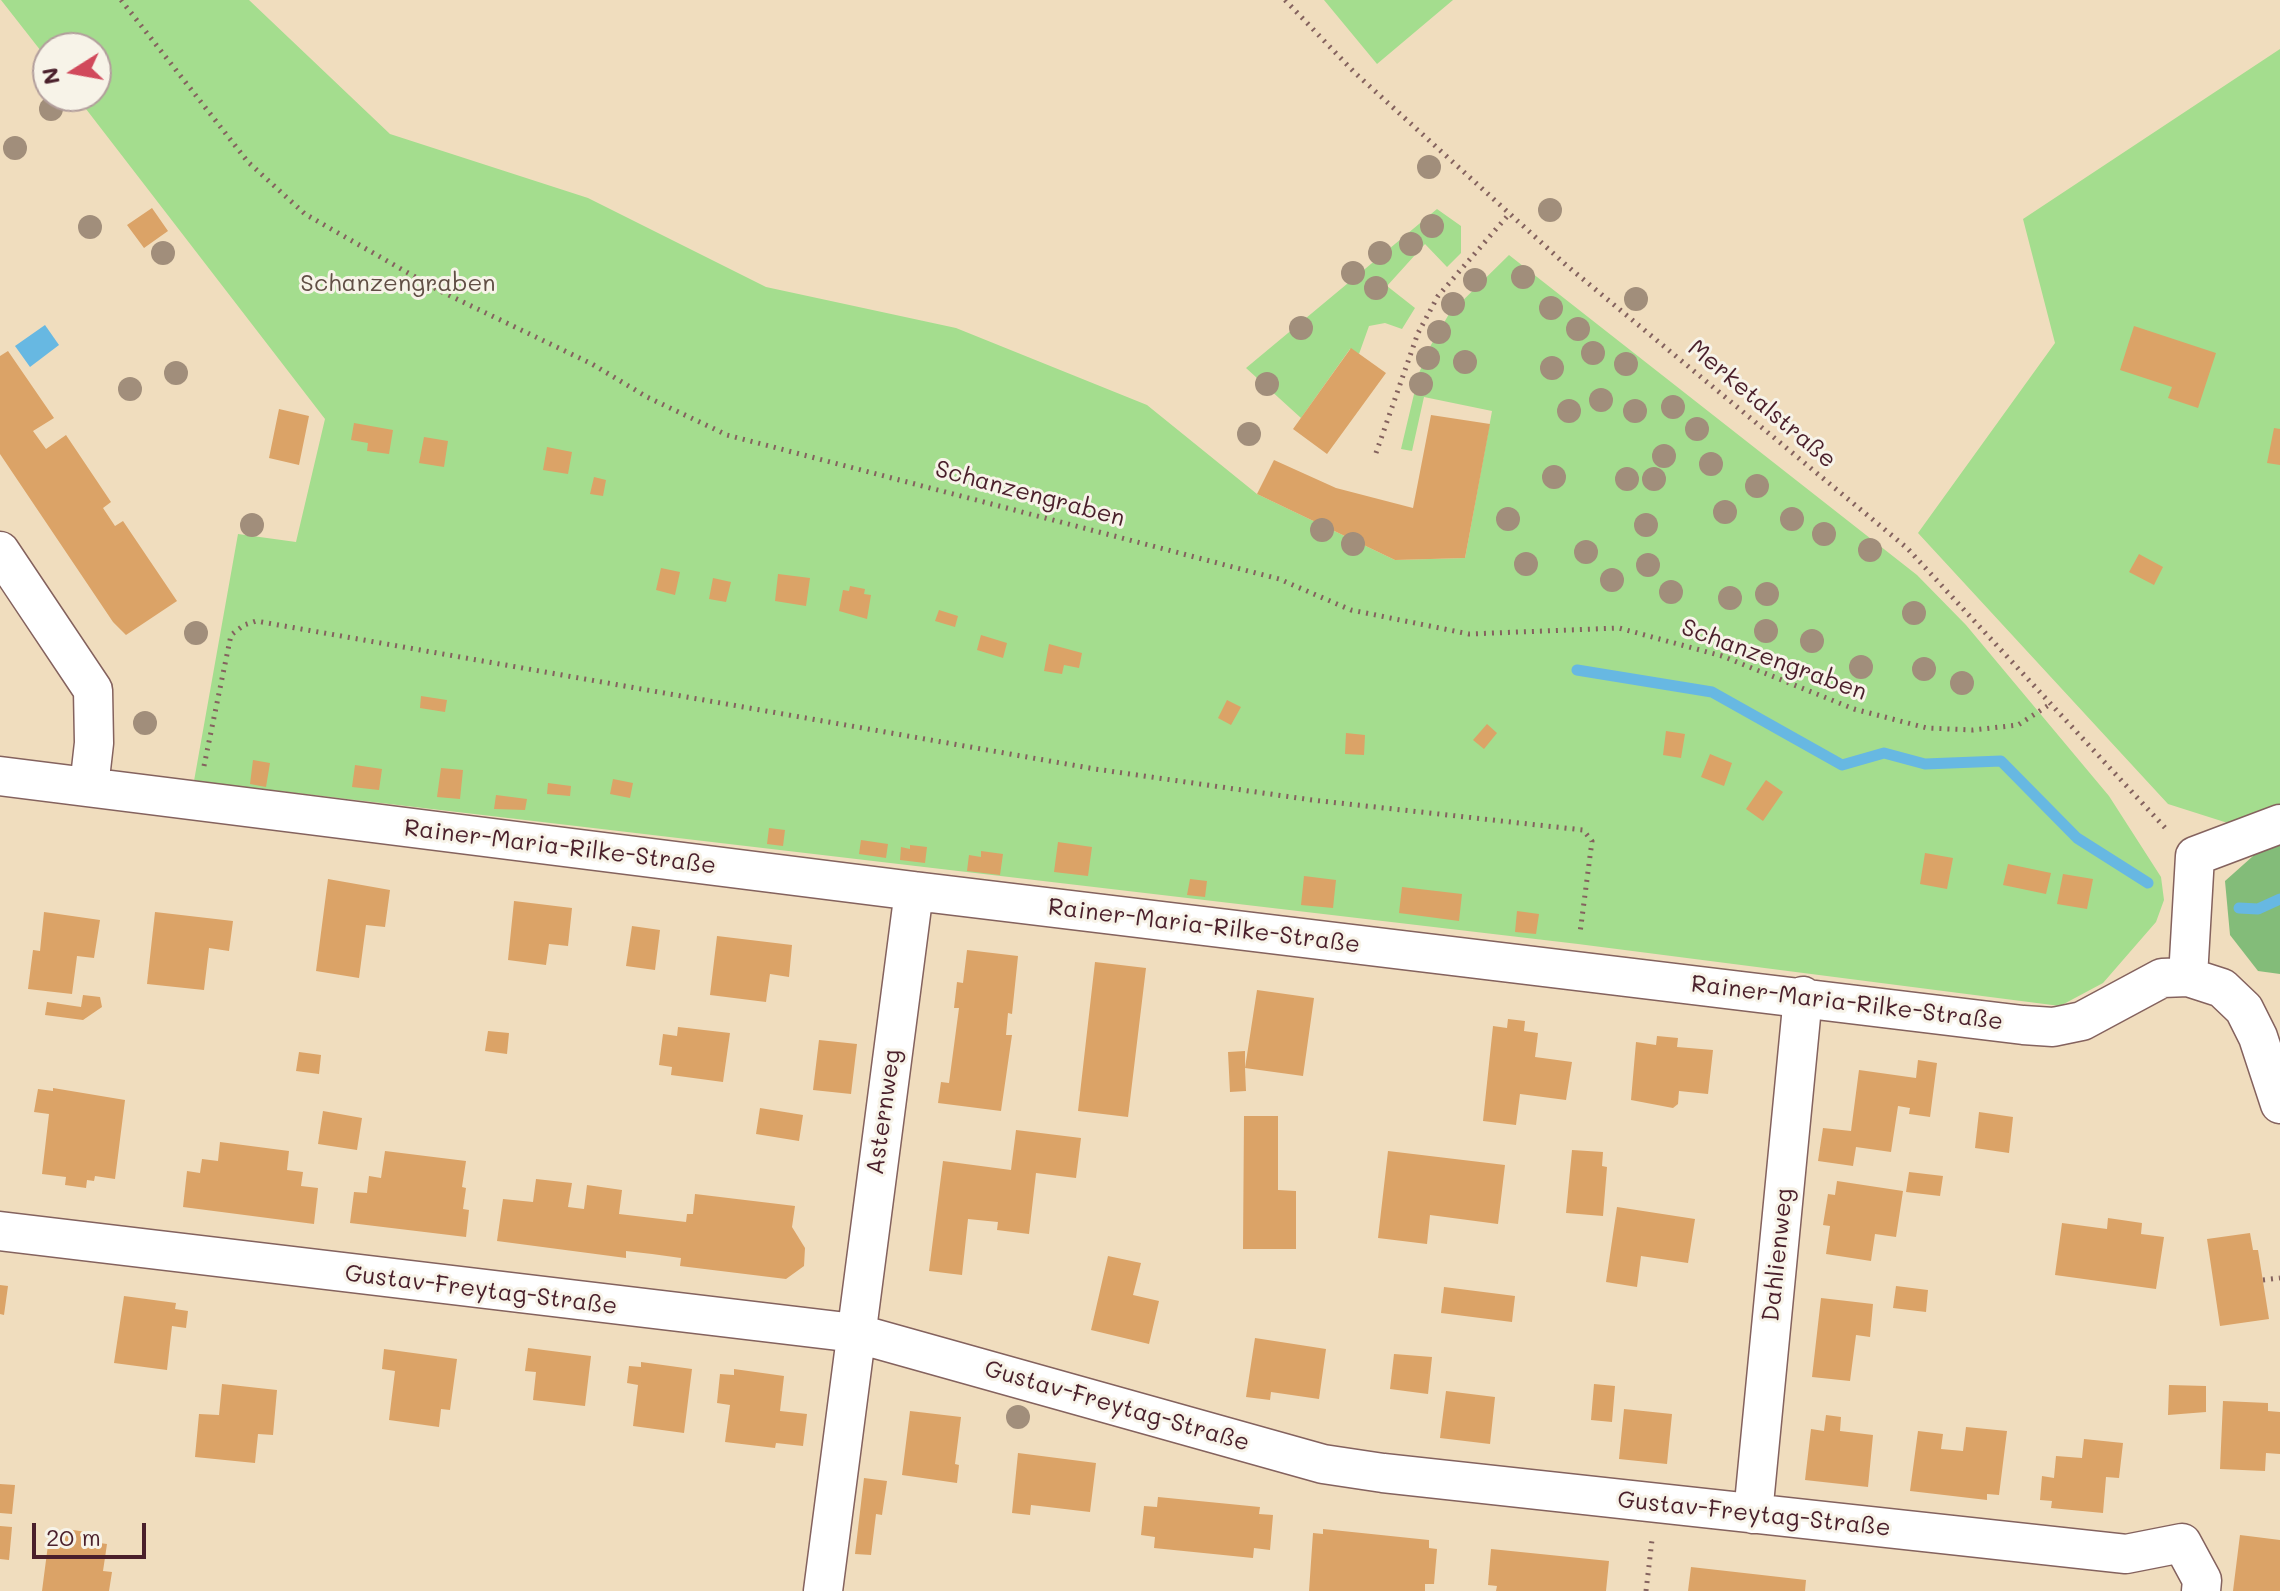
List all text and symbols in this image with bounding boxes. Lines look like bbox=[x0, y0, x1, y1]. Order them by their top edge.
north arrow bbox=[32, 32, 112, 112]
text: N bbox=[34, 65, 66, 87]
park label: Schanzengraben bbox=[300, 270, 496, 298]
street label: Merketalstraße bbox=[1682, 334, 1842, 474]
street label: Schanzengraben bbox=[932, 455, 1128, 533]
street label: Schanzengraben bbox=[1677, 613, 1871, 707]
street label: Rainer-Maria-Rilke-Straße bbox=[402, 814, 718, 880]
street label: Rainer-Maria-Rilke-Straße bbox=[1046, 893, 1362, 959]
street label: Rainer-Maria-Rilke-Straße bbox=[1689, 970, 2005, 1036]
street label: Asternweg bbox=[861, 1047, 907, 1177]
street label: Dahlienweg bbox=[1757, 1187, 1799, 1323]
street label: Gustav-Freytag-Straße bbox=[343, 1259, 619, 1321]
street label: Gustav-Freytag-Straße bbox=[981, 1354, 1253, 1458]
street label: Gustav-Freytag-Straße bbox=[1616, 1485, 1892, 1543]
scale bar bbox=[36, 1507, 150, 1557]
text: 20 m bbox=[46, 1521, 101, 1552]

